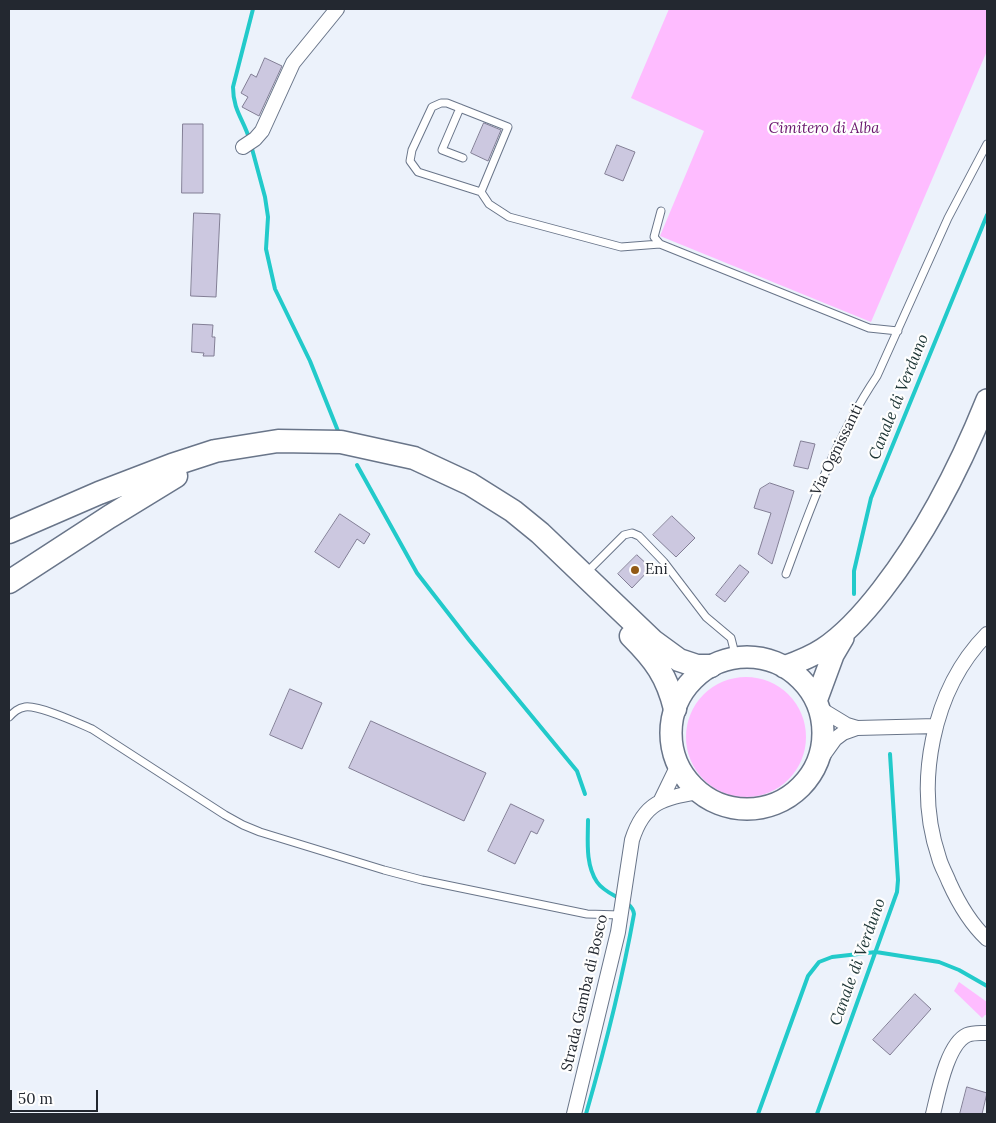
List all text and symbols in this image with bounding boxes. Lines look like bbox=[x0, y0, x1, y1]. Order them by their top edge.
park label: Cimitero di Alba bbox=[769, 120, 879, 138]
water label: Canale di Verduno bbox=[865, 331, 933, 463]
street label: Via Ognissanti bbox=[807, 401, 867, 499]
place label: Eni bbox=[645, 561, 668, 579]
marker: Eni bbox=[629, 564, 641, 576]
water label: Canale di Verduno bbox=[826, 896, 890, 1028]
street label: Strada Gamba di Bosco bbox=[558, 913, 612, 1073]
scale bar bbox=[12, 1080, 100, 1112]
text: 50 m bbox=[18, 1089, 53, 1108]

